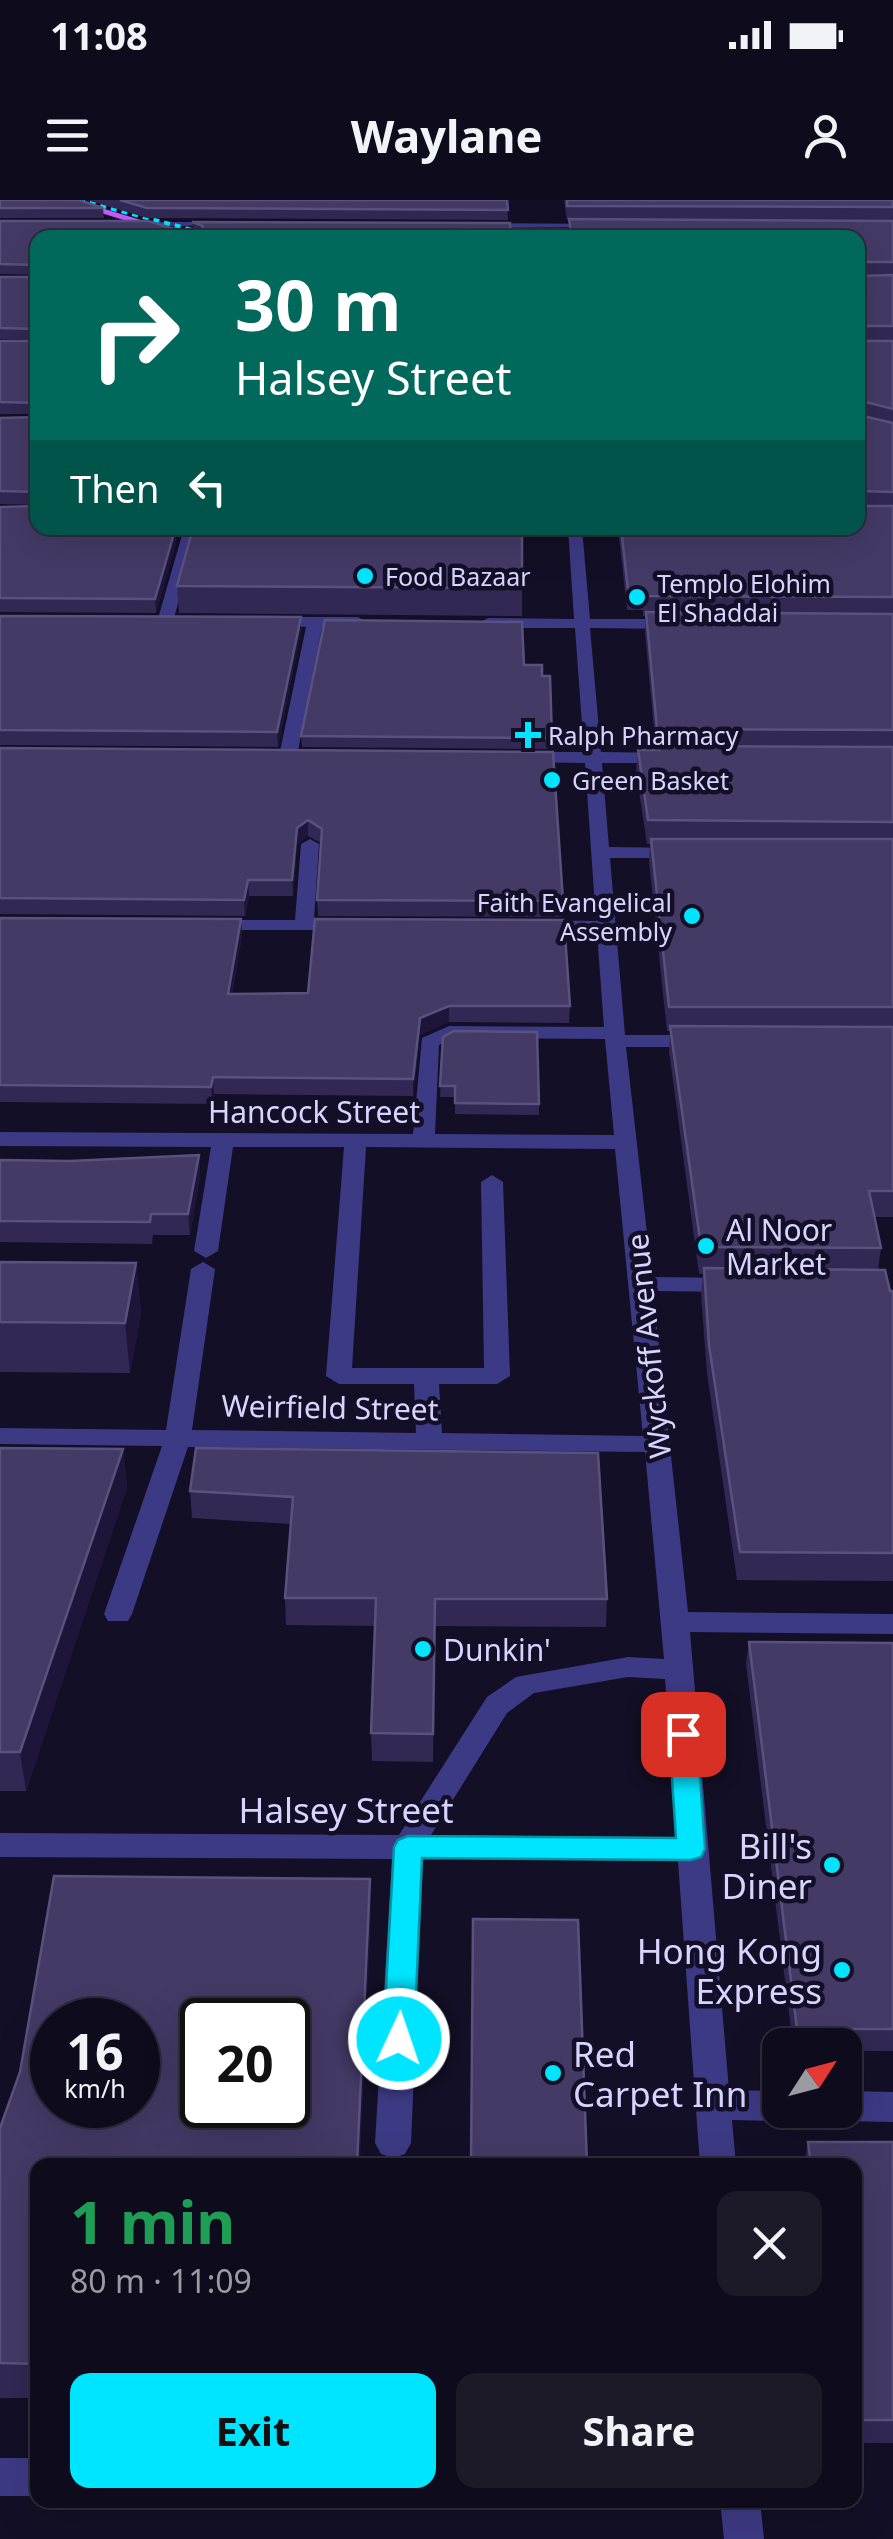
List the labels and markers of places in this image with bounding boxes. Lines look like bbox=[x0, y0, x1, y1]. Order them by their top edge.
place label: Food Bazaar bbox=[385, 559, 531, 593]
marker: Food Bazaar bbox=[354, 565, 376, 587]
place label: Templo Elohim El Shaddai bbox=[657, 566, 831, 629]
marker: Templo Elohim El Shaddai bbox=[626, 586, 648, 608]
place label: Ralph Pharmacy bbox=[548, 718, 739, 752]
marker: Ralph Pharmacy bbox=[517, 724, 539, 746]
place label: Green Basket bbox=[572, 763, 729, 797]
marker: Green Basket bbox=[541, 769, 563, 791]
place label: Faith Evangelical Assembly bbox=[477, 885, 672, 948]
marker: Faith Evangelical Assembly bbox=[681, 905, 703, 927]
place label: Al Noor Market bbox=[726, 1209, 832, 1284]
marker: Al Noor Market bbox=[695, 1235, 717, 1257]
place label: Dunkin' bbox=[443, 1629, 551, 1670]
marker: Dunkin' bbox=[412, 1638, 434, 1660]
pin bbox=[641, 1692, 726, 1777]
place label: Bill's Diner bbox=[722, 1822, 812, 1909]
marker: Bill's Diner bbox=[821, 1854, 843, 1876]
place label: Hong Kong Express bbox=[637, 1927, 822, 2014]
marker: Hong Kong Express bbox=[831, 1959, 853, 1981]
place label: Red Carpet Inn bbox=[573, 2030, 747, 2117]
marker: Red Carpet Inn bbox=[542, 2062, 564, 2084]

